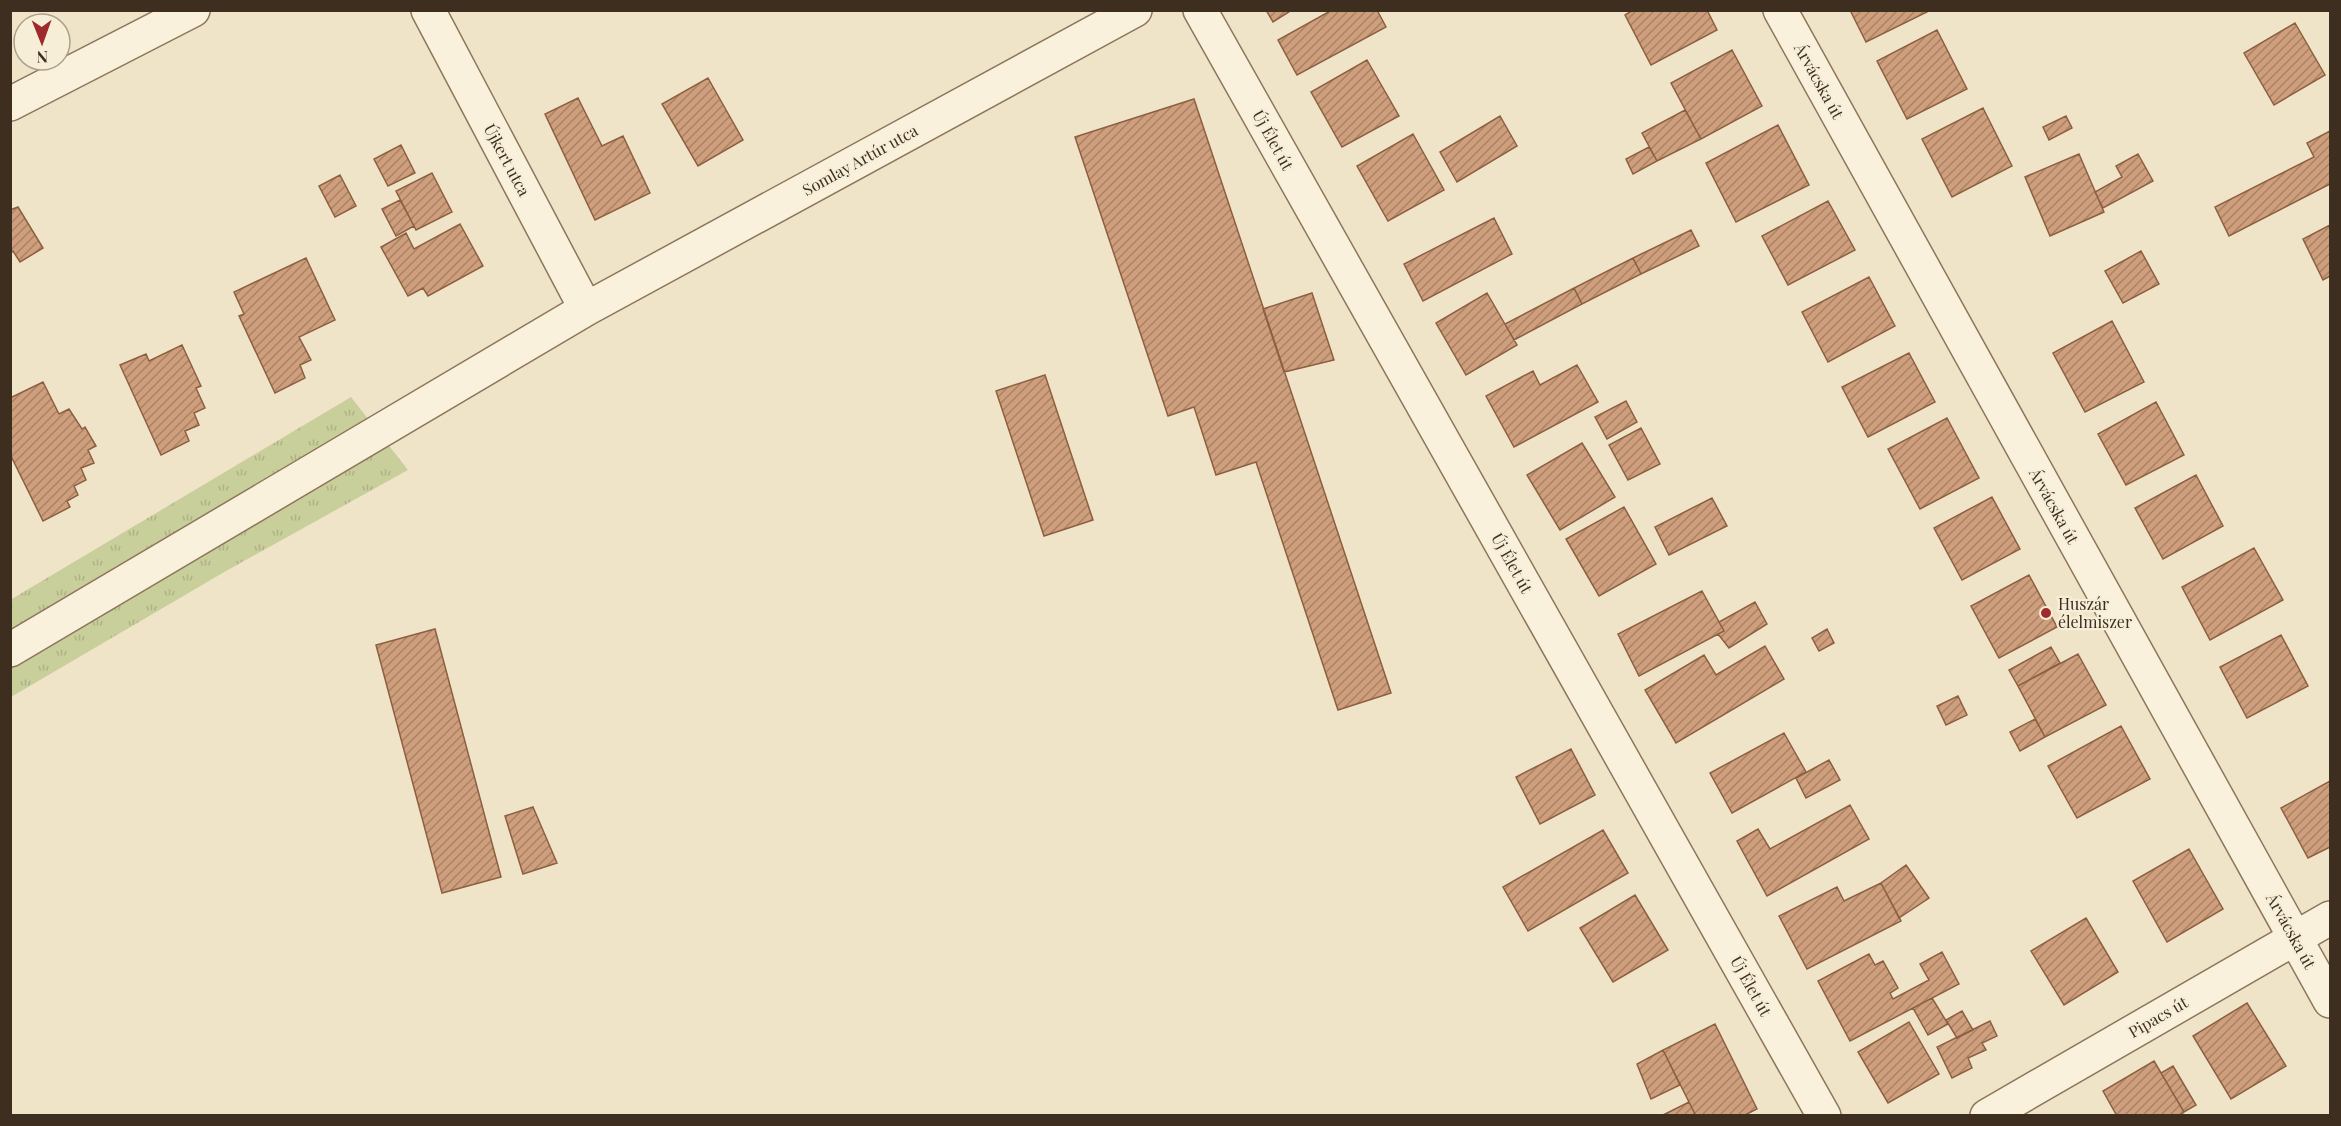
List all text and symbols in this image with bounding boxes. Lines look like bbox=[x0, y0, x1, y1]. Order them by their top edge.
north arrow bbox=[12, 12, 72, 72]
street label: Árvácska út bbox=[1790, 38, 1849, 123]
text: N bbox=[36, 47, 48, 68]
street label: Új Élet út bbox=[1248, 106, 1299, 174]
street label: Somlay Artúr utca bbox=[798, 119, 921, 200]
street label: Újkert utca bbox=[480, 120, 535, 200]
street label: Árvácska út bbox=[2025, 463, 2084, 548]
street label: Új Élet út bbox=[1487, 529, 1538, 597]
place label: Huszár élelmiszer bbox=[2058, 593, 2132, 632]
marker: Huszár élelmiszer bbox=[2039, 606, 2053, 620]
street label: Árvácska út bbox=[2262, 888, 2321, 973]
street label: Új Élet út bbox=[1726, 952, 1777, 1020]
street label: Pipacs út bbox=[2124, 991, 2192, 1042]

